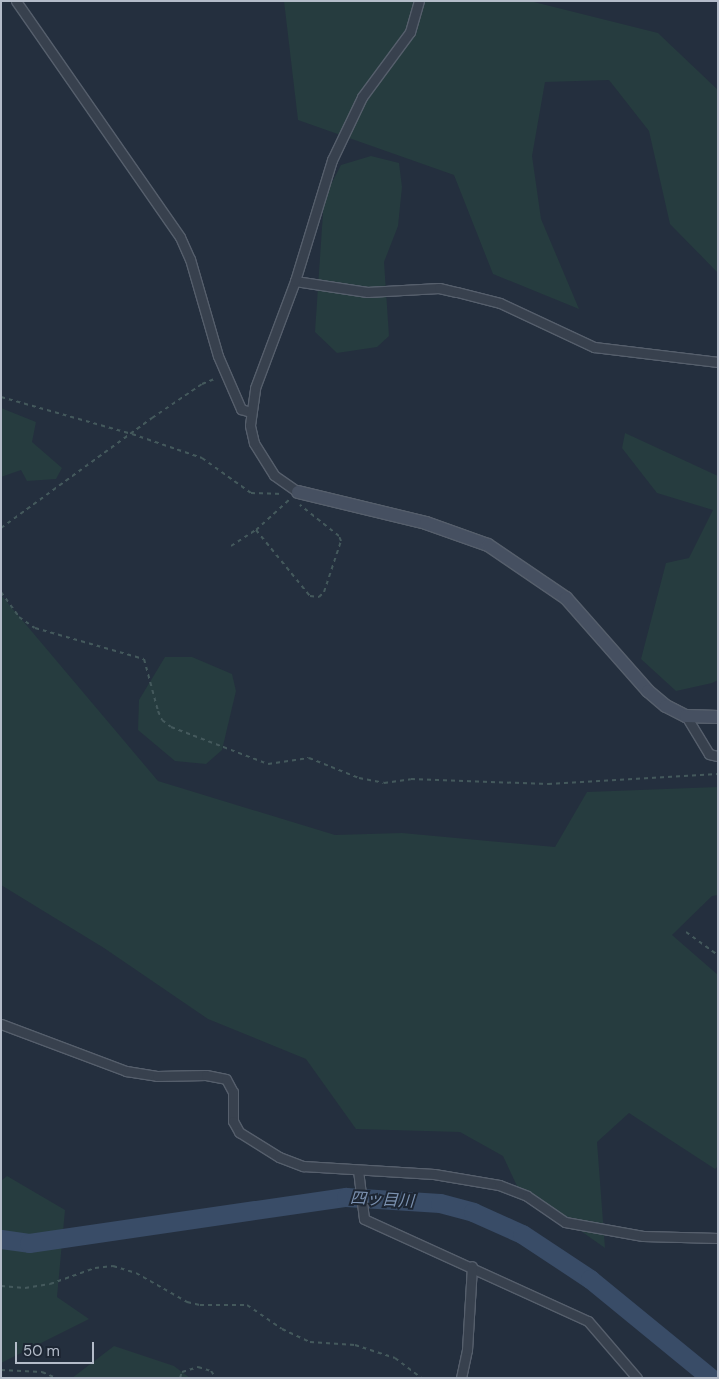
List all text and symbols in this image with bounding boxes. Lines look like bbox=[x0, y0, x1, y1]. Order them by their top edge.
water label: 四ッ目川 bbox=[350, 1189, 414, 1211]
scale bar bbox=[18, 1332, 96, 1364]
text: 50 m bbox=[23, 1341, 60, 1361]

